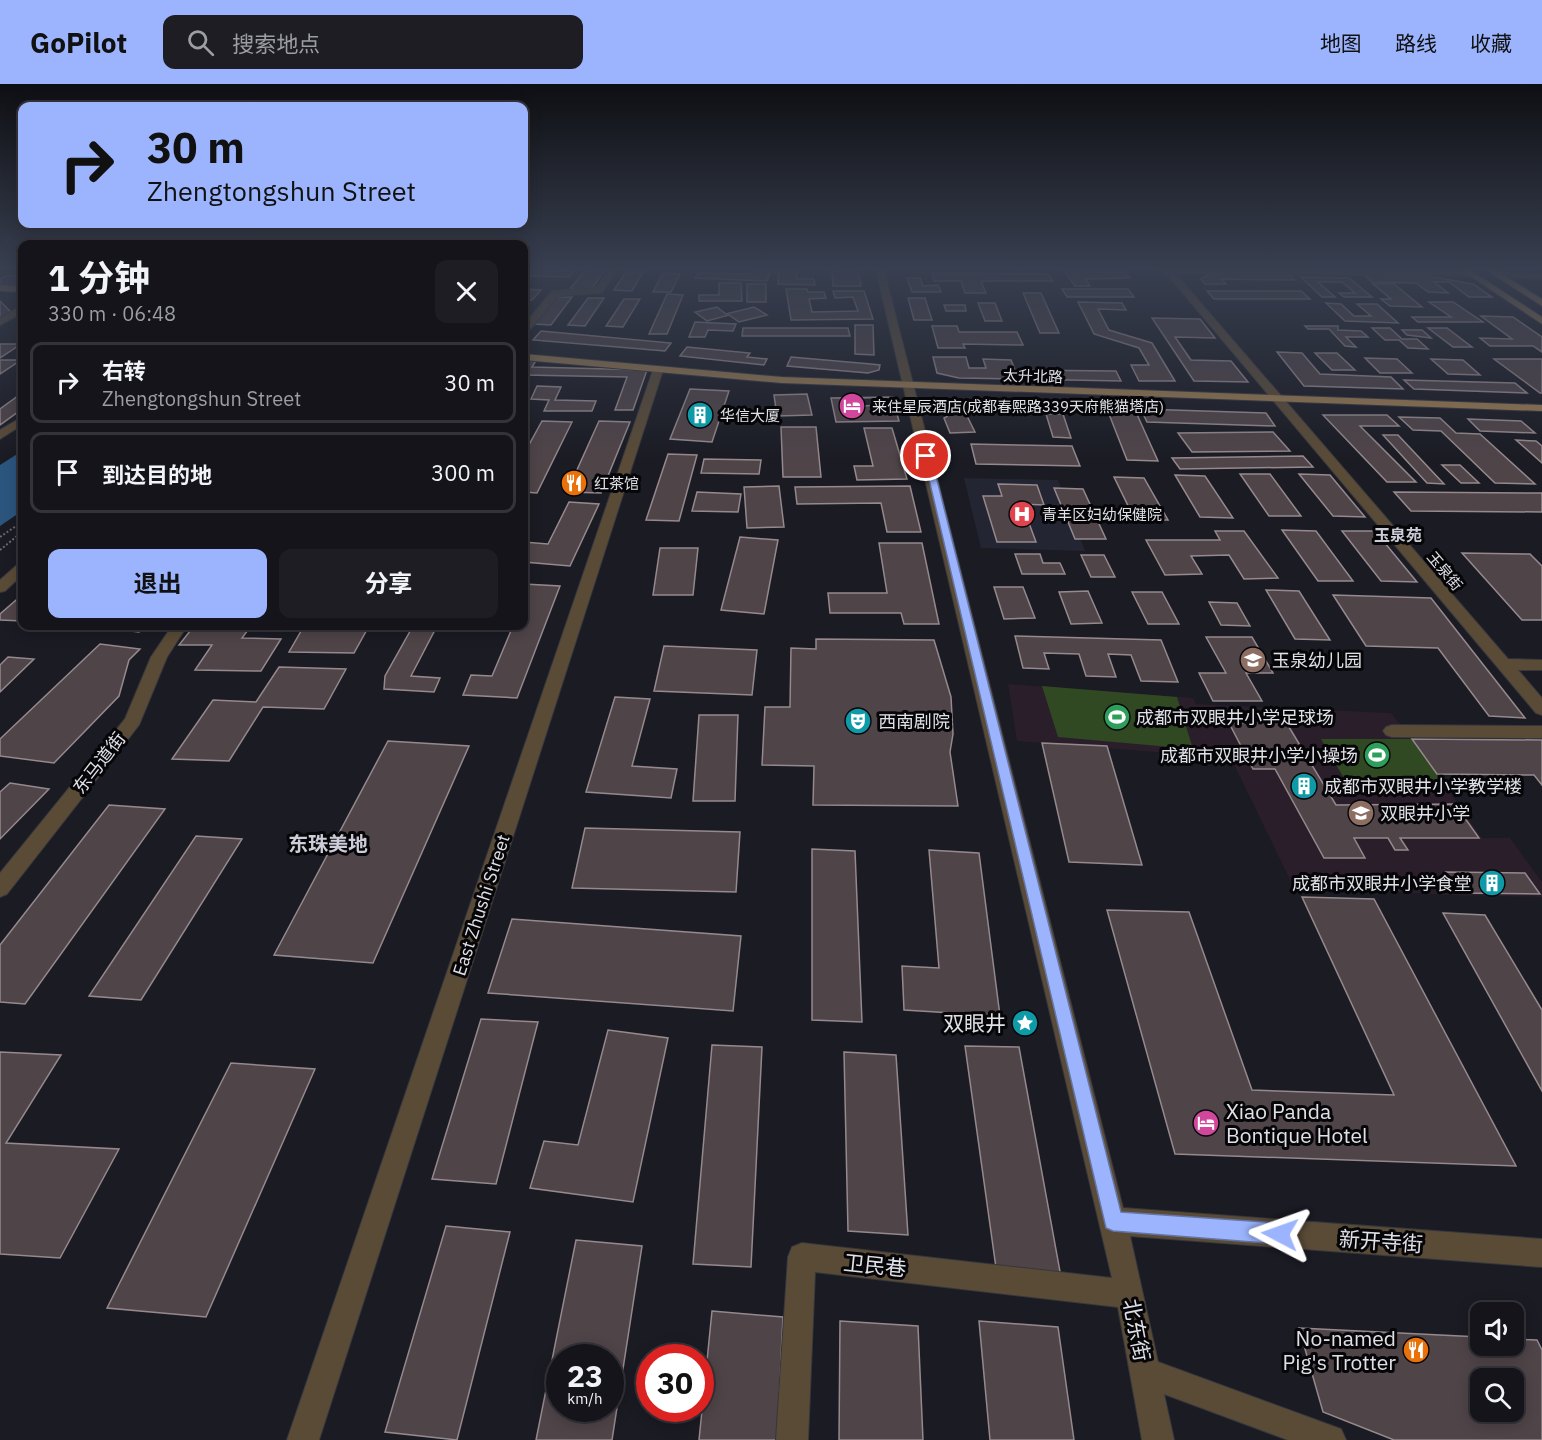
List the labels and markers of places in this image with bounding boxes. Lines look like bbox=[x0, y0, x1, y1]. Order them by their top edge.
hotel icon: 来住星辰酒店(成都春熙路339天府熊猫塔店) bbox=[837, 391, 867, 421]
place label: 来住星辰酒店(成都春熙路339天府熊猫塔店) bbox=[872, 397, 1164, 416]
building icon: 华信大厦 bbox=[685, 400, 715, 430]
place label: 华信大厦 bbox=[720, 406, 780, 425]
pin bbox=[900, 430, 951, 481]
restaurant icon: 红茶馆 bbox=[559, 468, 589, 498]
place label: 红茶馆 bbox=[594, 474, 639, 493]
hospital icon: 青羊区妇幼保健院 bbox=[1007, 499, 1037, 529]
place label: 青羊区妇幼保健院 bbox=[1042, 505, 1162, 524]
school or university icon: 玉泉幼儿园 bbox=[1238, 645, 1268, 675]
place label: 玉泉幼儿园 bbox=[1272, 649, 1362, 672]
sports icon: 成都市双眼井小学足球场 bbox=[1102, 702, 1132, 732]
theatre icon: 西南剧院 bbox=[843, 706, 873, 736]
place label: 成都市双眼井小学足球场 bbox=[1136, 706, 1334, 729]
place label: 西南剧院 bbox=[878, 710, 950, 733]
sports icon: 成都市双眼井小学小操场 bbox=[1362, 740, 1392, 770]
place label: 成都市双眼井小学小操场 bbox=[1160, 744, 1358, 767]
building icon: 成都市双眼井小学教学楼 bbox=[1289, 771, 1319, 801]
place label: 成都市双眼井小学教学楼 bbox=[1324, 775, 1522, 798]
school or university icon: 双眼井小学 bbox=[1346, 798, 1376, 828]
place label: 双眼井小学 bbox=[1380, 802, 1470, 825]
building icon: 成都市双眼井小学食堂 bbox=[1477, 868, 1507, 898]
place label: 成都市双眼井小学食堂 bbox=[1292, 872, 1472, 895]
place icon: 双眼井 bbox=[1010, 1008, 1040, 1038]
place label: 双眼井 bbox=[943, 1009, 1006, 1037]
place label: Xiao Panda Bontique Hotel bbox=[1226, 1097, 1368, 1149]
hotel icon: Xiao Panda Bontique Hotel bbox=[1191, 1108, 1221, 1138]
place label: No-named Pig's Trotter bbox=[1282, 1324, 1396, 1376]
restaurant icon: No-named Pig's Trotter bbox=[1401, 1335, 1431, 1365]

